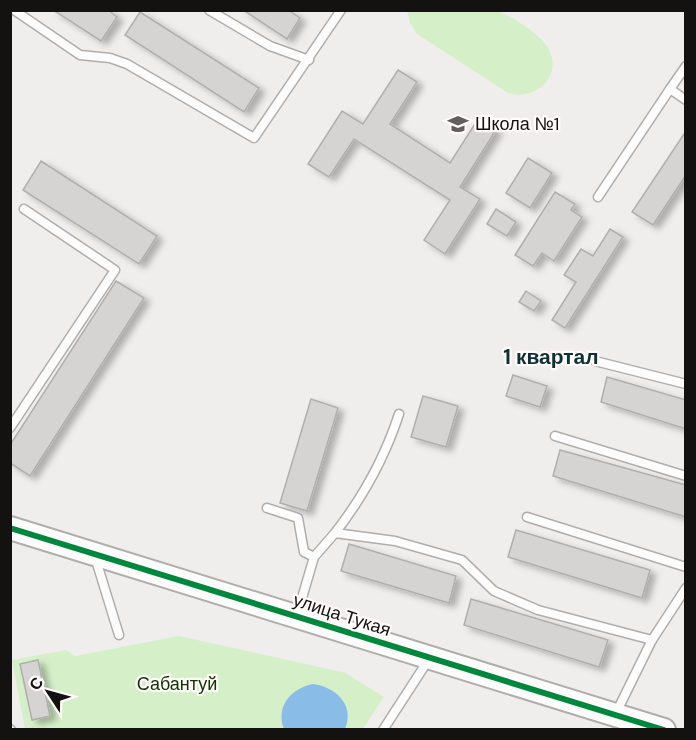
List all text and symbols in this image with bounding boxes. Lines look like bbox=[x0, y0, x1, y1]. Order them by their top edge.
school or university icon: Школа №1 bbox=[446, 112, 470, 136]
place label: Школа №1 bbox=[475, 112, 559, 136]
district label: 1 квартал bbox=[503, 343, 599, 371]
street label: улица Тукая bbox=[290, 588, 394, 642]
north arrow bbox=[18, 662, 78, 722]
text: С bbox=[24, 672, 48, 694]
park label: Сабантуй bbox=[137, 672, 217, 696]

